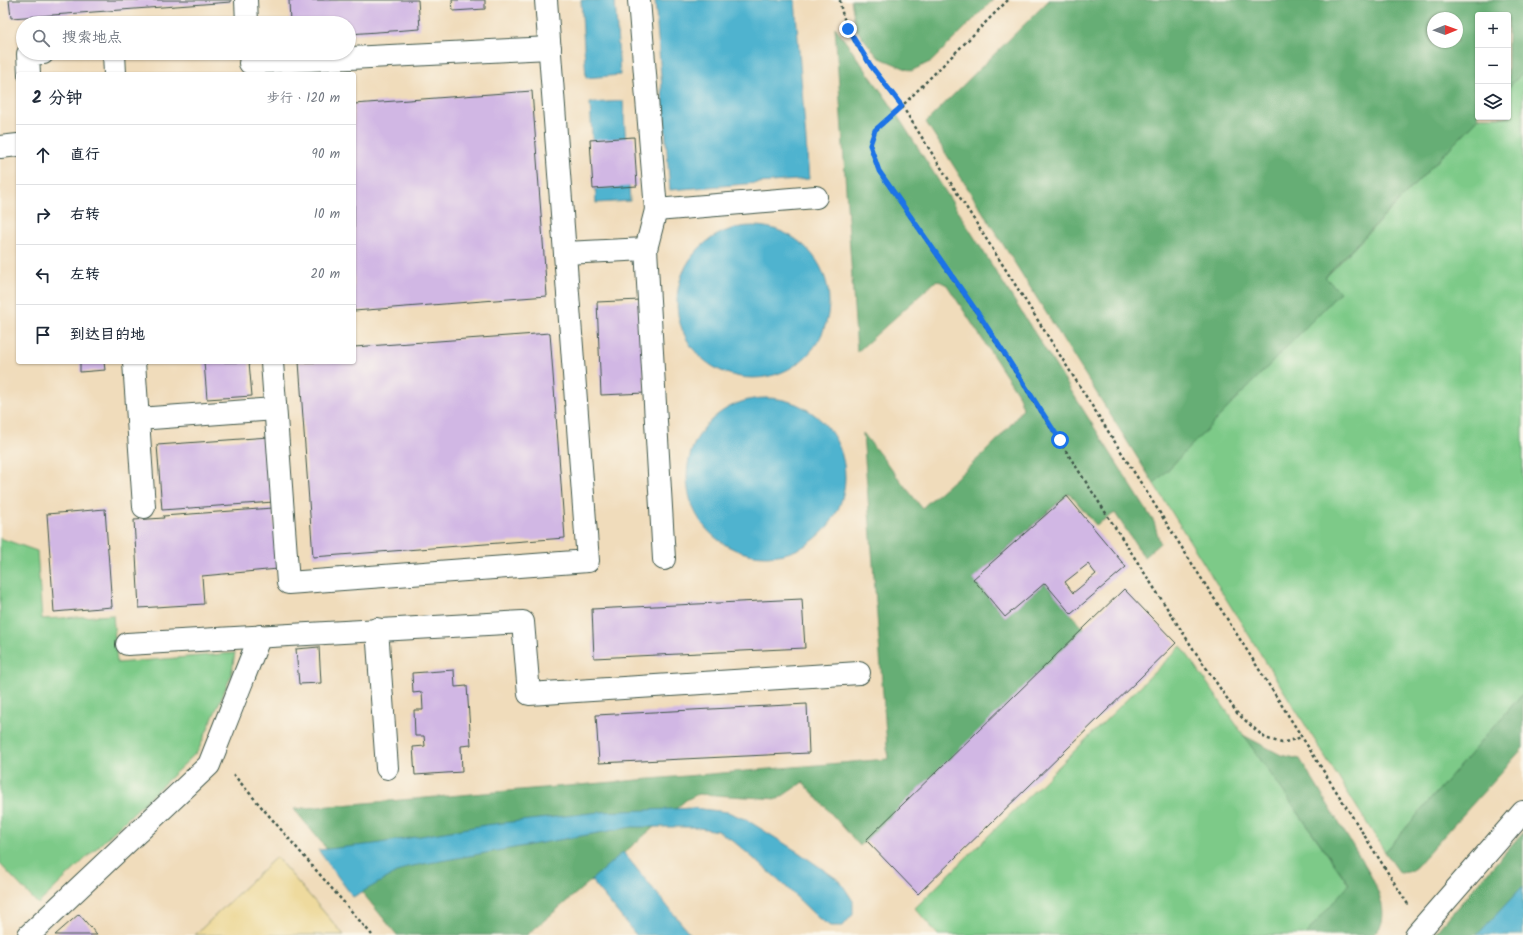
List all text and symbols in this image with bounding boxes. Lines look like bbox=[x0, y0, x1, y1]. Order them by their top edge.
north arrow bbox=[1427, 12, 1463, 48]
map controls bbox=[1475, 12, 1511, 120]
button: + bbox=[1475, 12, 1511, 48]
search box bbox=[16, 16, 356, 60]
route end bbox=[839, 20, 857, 38]
text: 搜索地点 bbox=[62, 26, 122, 50]
icon: search bbox=[30, 27, 52, 49]
button: − bbox=[1475, 48, 1511, 84]
button: layers bbox=[1475, 84, 1511, 120]
text: 2 分钟 bbox=[32, 85, 82, 112]
text: 步行 · 120 m bbox=[267, 88, 340, 109]
text: 直行 bbox=[70, 143, 100, 167]
icon: ahead bbox=[32, 144, 54, 166]
text: 90 m bbox=[312, 144, 340, 165]
text: 右转 bbox=[70, 203, 100, 227]
icon: right bbox=[32, 204, 54, 226]
text: 10 m bbox=[314, 204, 340, 225]
text: 左转 bbox=[70, 263, 100, 287]
icon: left bbox=[32, 264, 54, 286]
text: 20 m bbox=[310, 264, 340, 285]
text: 到达目的地 bbox=[70, 323, 145, 347]
icon: arrive bbox=[32, 324, 54, 346]
route start bbox=[1051, 431, 1069, 449]

